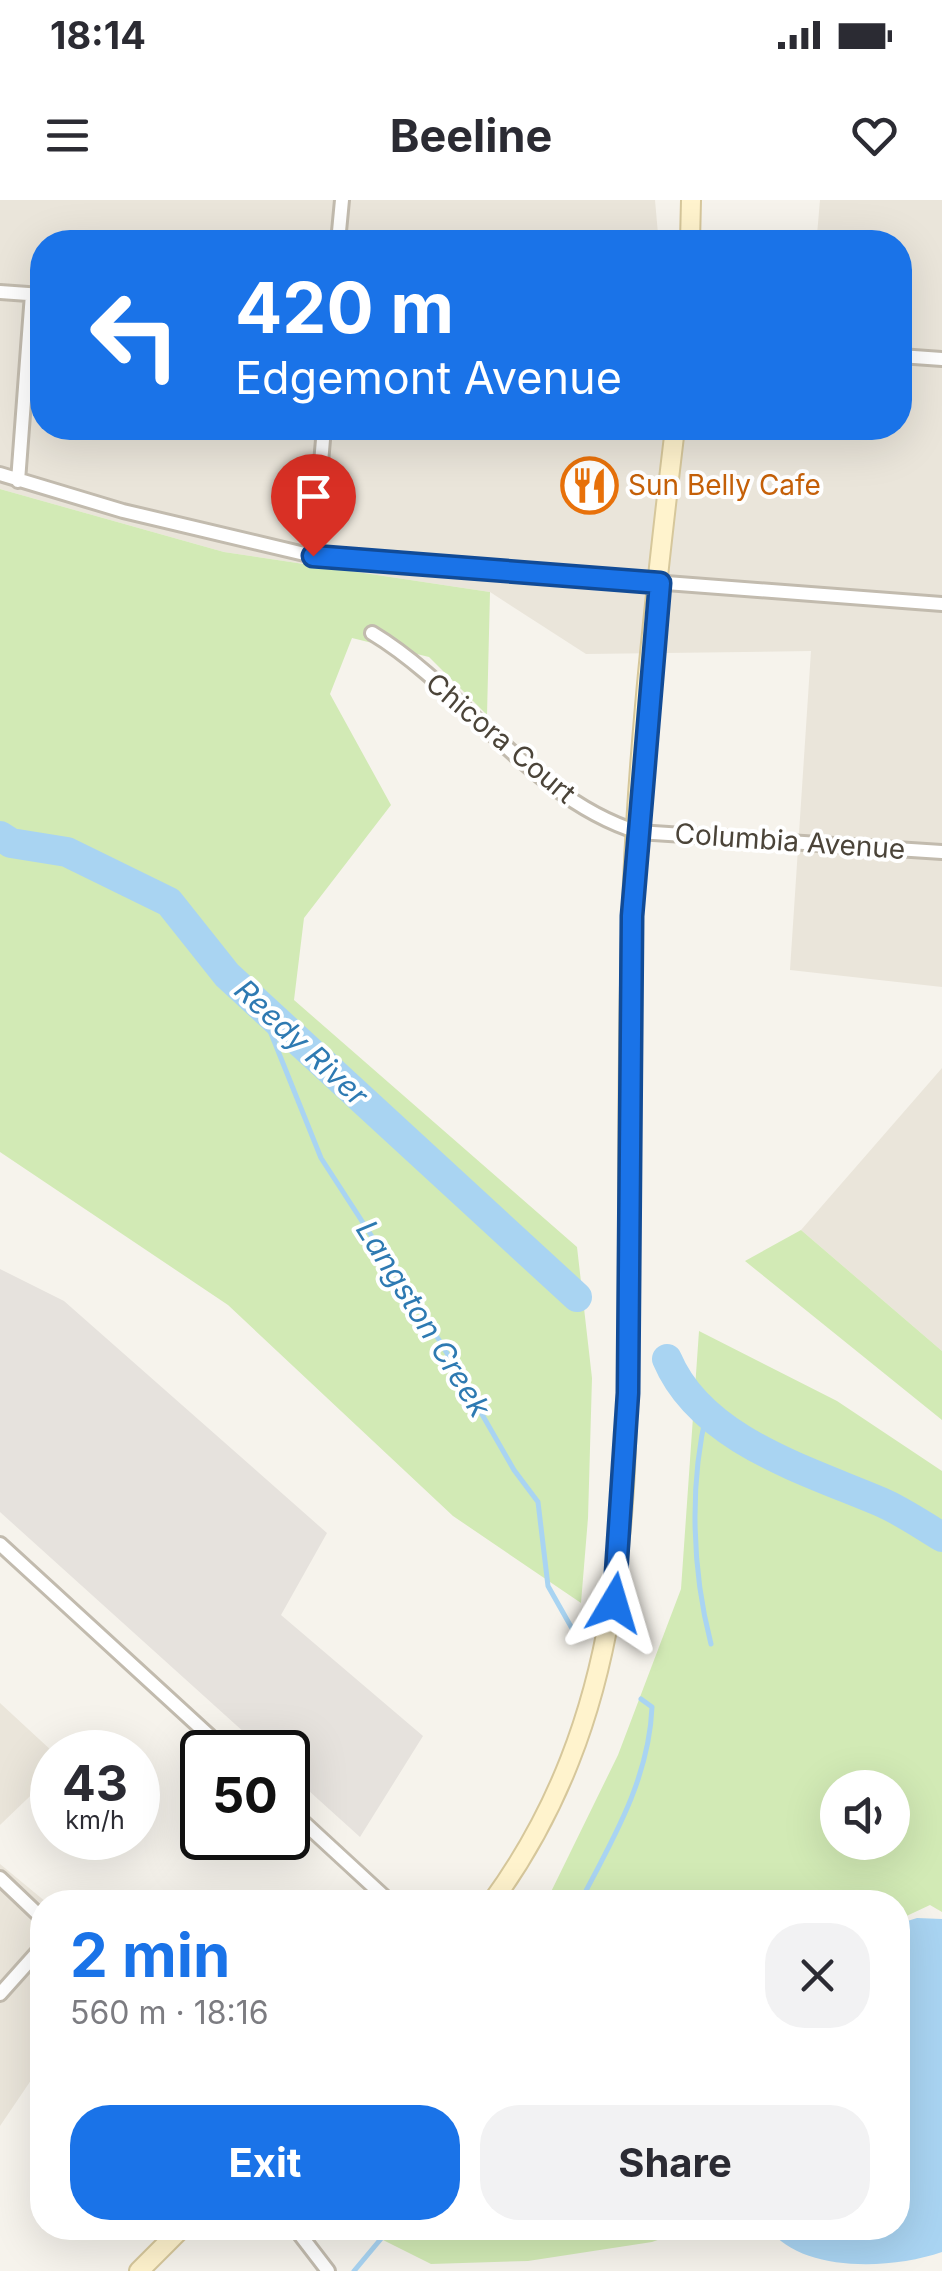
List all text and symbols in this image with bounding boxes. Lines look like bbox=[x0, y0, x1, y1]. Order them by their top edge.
text: 18:14 bbox=[50, 12, 146, 58]
icon: menu bbox=[40, 108, 95, 163]
text: Beeline bbox=[390, 108, 552, 163]
icon: heart bbox=[847, 108, 902, 163]
text: 420 m bbox=[235, 265, 454, 350]
icon: left bbox=[70, 270, 200, 400]
text: Edgemont Avenue bbox=[235, 350, 622, 405]
pin bbox=[271, 454, 356, 557]
restaurant icon: Sun Belly Cafe bbox=[559, 455, 619, 515]
place label: Sun Belly Cafe bbox=[628, 468, 821, 502]
icon: arrive bbox=[286, 469, 341, 524]
street label: Chicora Court bbox=[419, 666, 583, 810]
street label: Columbia Avenue bbox=[674, 816, 906, 866]
water label: Reedy River bbox=[228, 972, 376, 1113]
water label: Langston Creek bbox=[349, 1214, 499, 1424]
position arrow bbox=[562, 1551, 666, 1655]
speed limit sign: 50 bbox=[180, 1730, 310, 1860]
text: 43 bbox=[62, 1753, 128, 1813]
map controls bbox=[820, 1770, 910, 1860]
button: sound bbox=[820, 1770, 910, 1860]
text: km/h bbox=[65, 1805, 125, 1835]
text: 2 min bbox=[70, 1919, 230, 1991]
button: close bbox=[765, 1923, 870, 2028]
text: 560 m · 18:16 bbox=[70, 1993, 269, 2032]
button: Exit bbox=[70, 2105, 460, 2220]
button: Share bbox=[480, 2105, 870, 2220]

